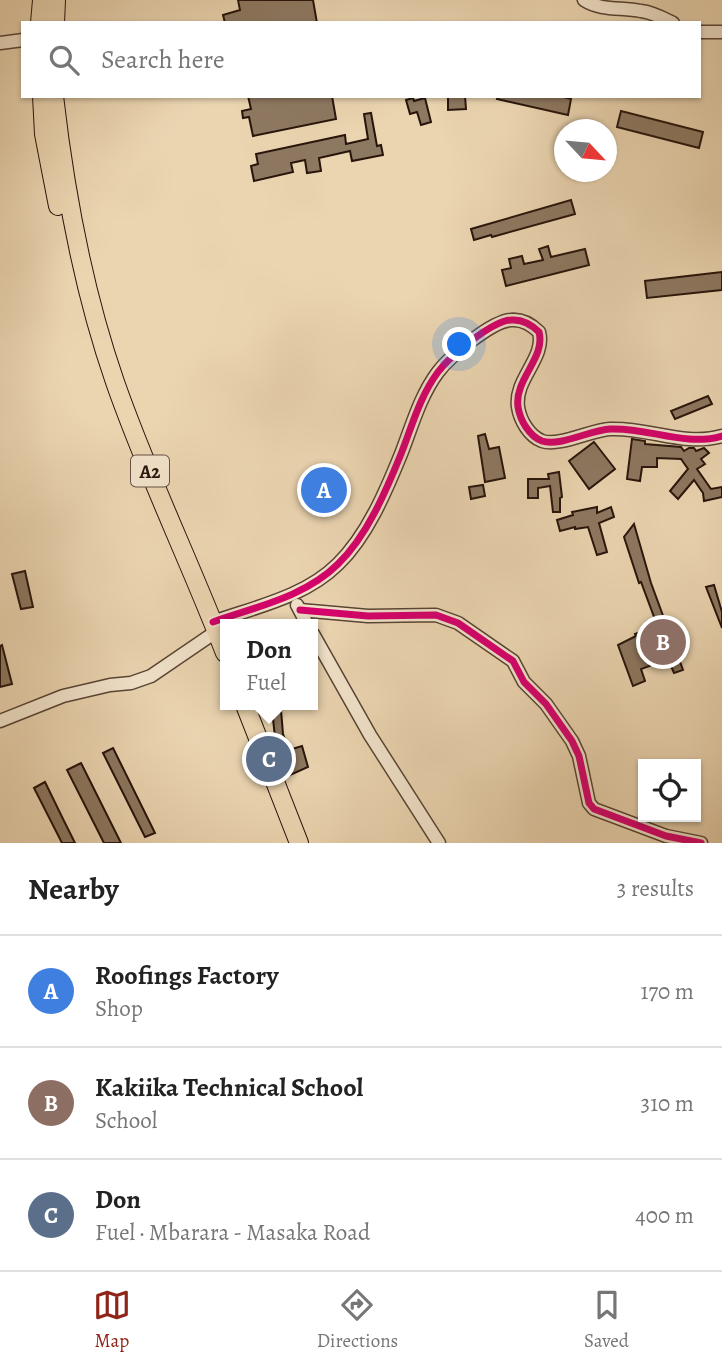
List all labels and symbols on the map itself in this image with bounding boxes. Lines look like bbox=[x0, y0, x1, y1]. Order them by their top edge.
north arrow bbox=[554, 119, 617, 182]
your location bbox=[442, 327, 476, 361]
road number: A2 bbox=[131, 456, 169, 486]
pin: A bbox=[301, 464, 347, 516]
pin: B bbox=[640, 616, 686, 668]
pin: C bbox=[246, 733, 292, 785]

